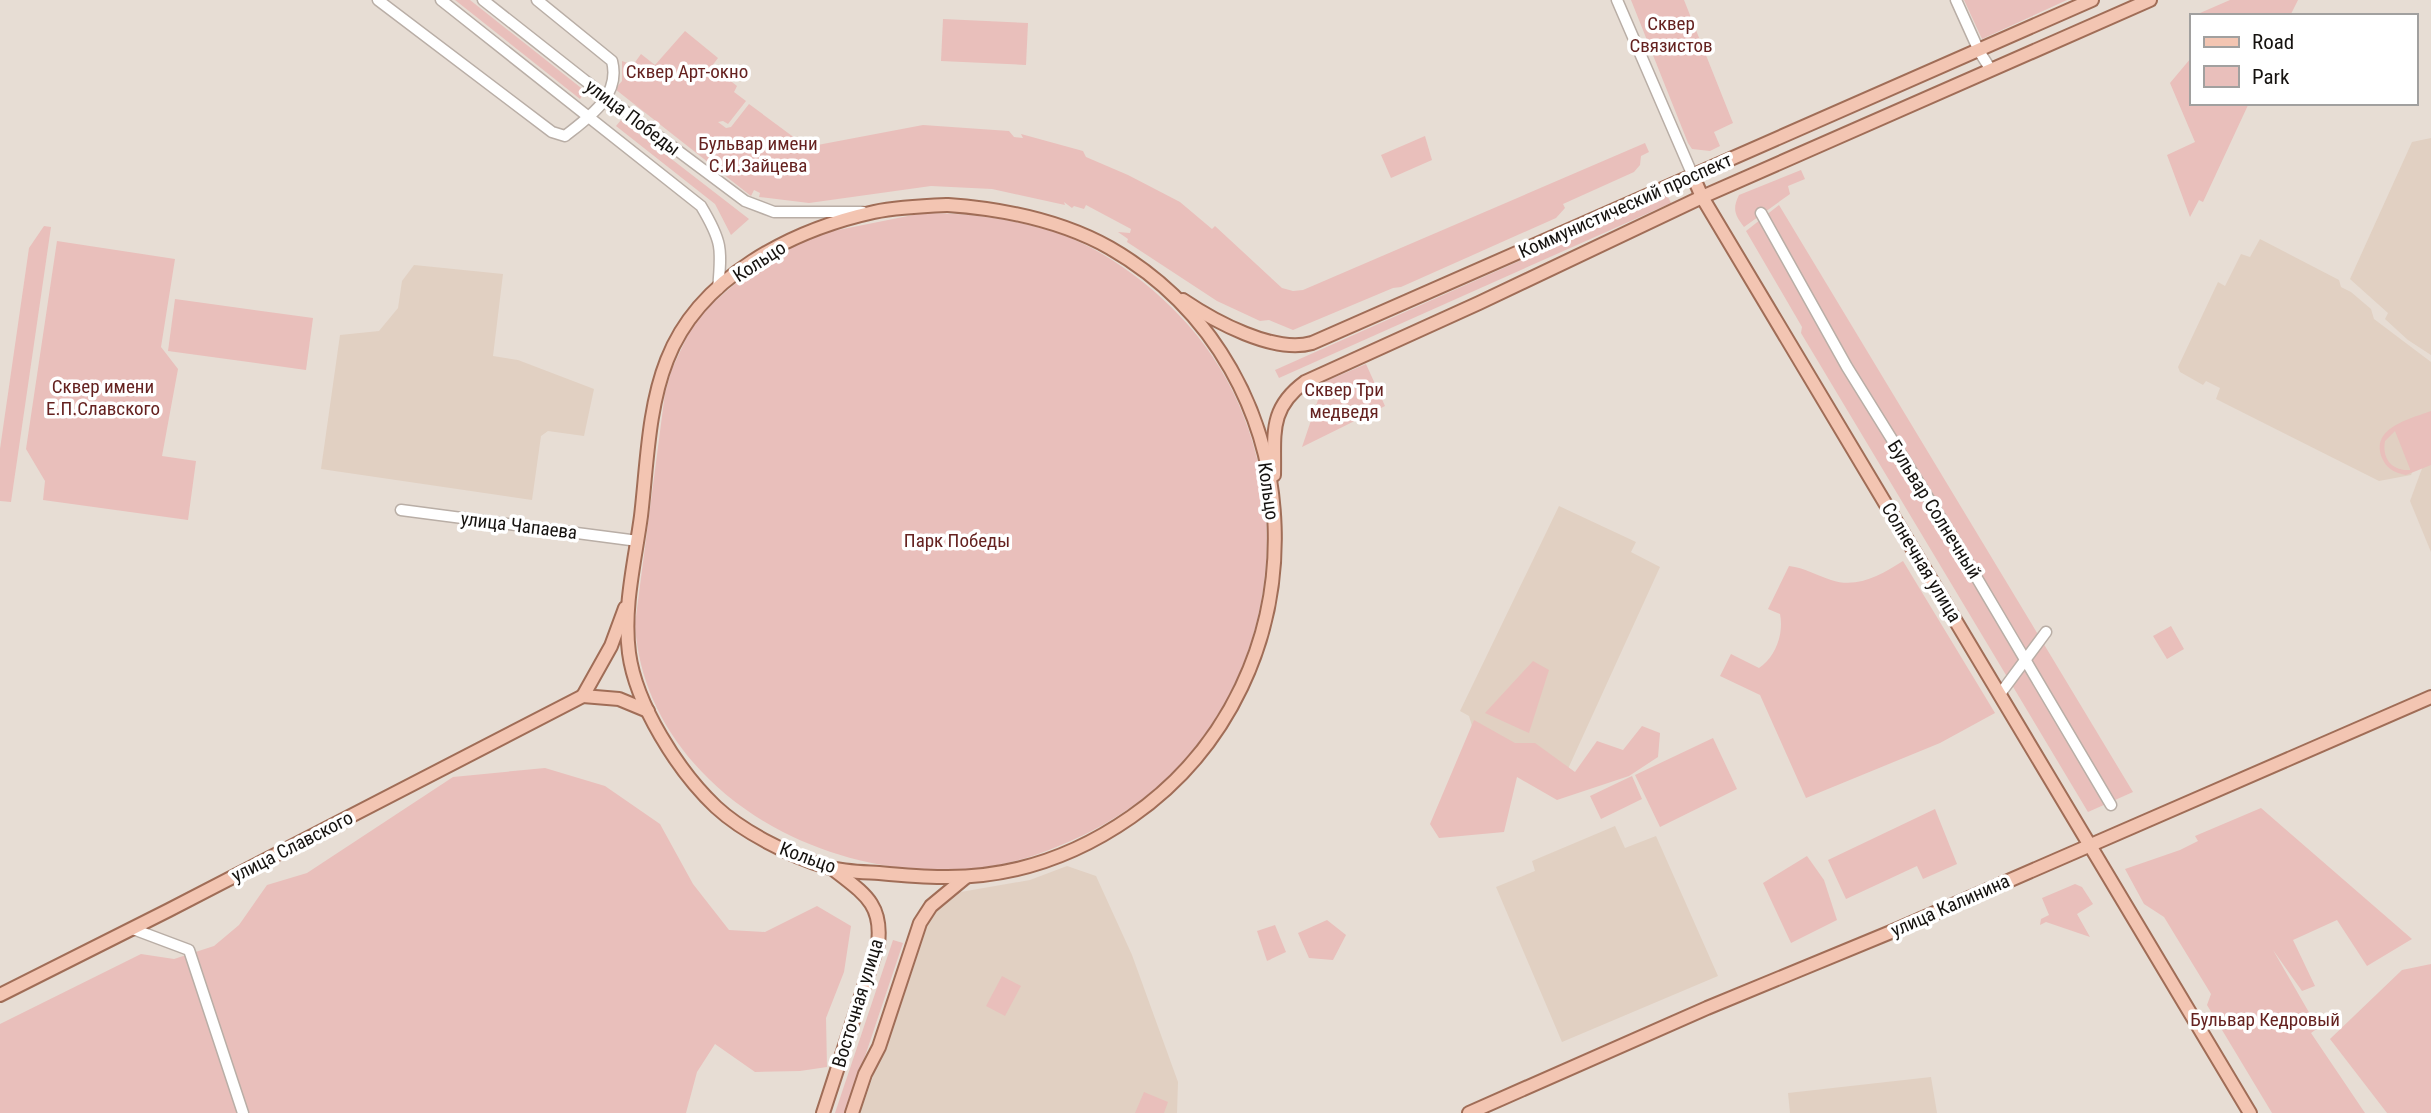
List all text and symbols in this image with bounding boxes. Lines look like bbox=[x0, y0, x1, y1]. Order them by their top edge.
park label: Сквер Связистов bbox=[1629, 12, 1713, 57]
legend bbox=[2190, 14, 2417, 105]
text: Road bbox=[2252, 30, 2294, 54]
park label: Сквер Арт-окно bbox=[626, 60, 748, 83]
text: Park bbox=[2252, 65, 2290, 89]
street label: улица Победы bbox=[581, 74, 685, 161]
park label: Бульвар имени С.И.Зайцева bbox=[698, 132, 818, 177]
street label: Коммунистический проспект bbox=[1515, 148, 1735, 263]
street label: Кольцо bbox=[729, 236, 790, 287]
park label: Сквер имени Е.П.Славского bbox=[46, 375, 160, 420]
park label: Сквер Три медведя bbox=[1304, 378, 1384, 423]
street label: Бульвар Солнечный bbox=[1883, 436, 1986, 583]
street label: Кольцо bbox=[1253, 461, 1284, 521]
street label: Солнечная улица bbox=[1877, 498, 1966, 626]
street label: улица Чапаева bbox=[459, 507, 579, 544]
park label: Парк Победы bbox=[904, 529, 1010, 552]
street label: улица Славского bbox=[228, 806, 357, 887]
street label: Кольцо bbox=[777, 837, 839, 878]
street label: улица Калинина bbox=[1887, 869, 2013, 942]
street label: Восточная улица bbox=[827, 936, 888, 1070]
park label: Бульвар Кедровый bbox=[2190, 1008, 2340, 1031]

